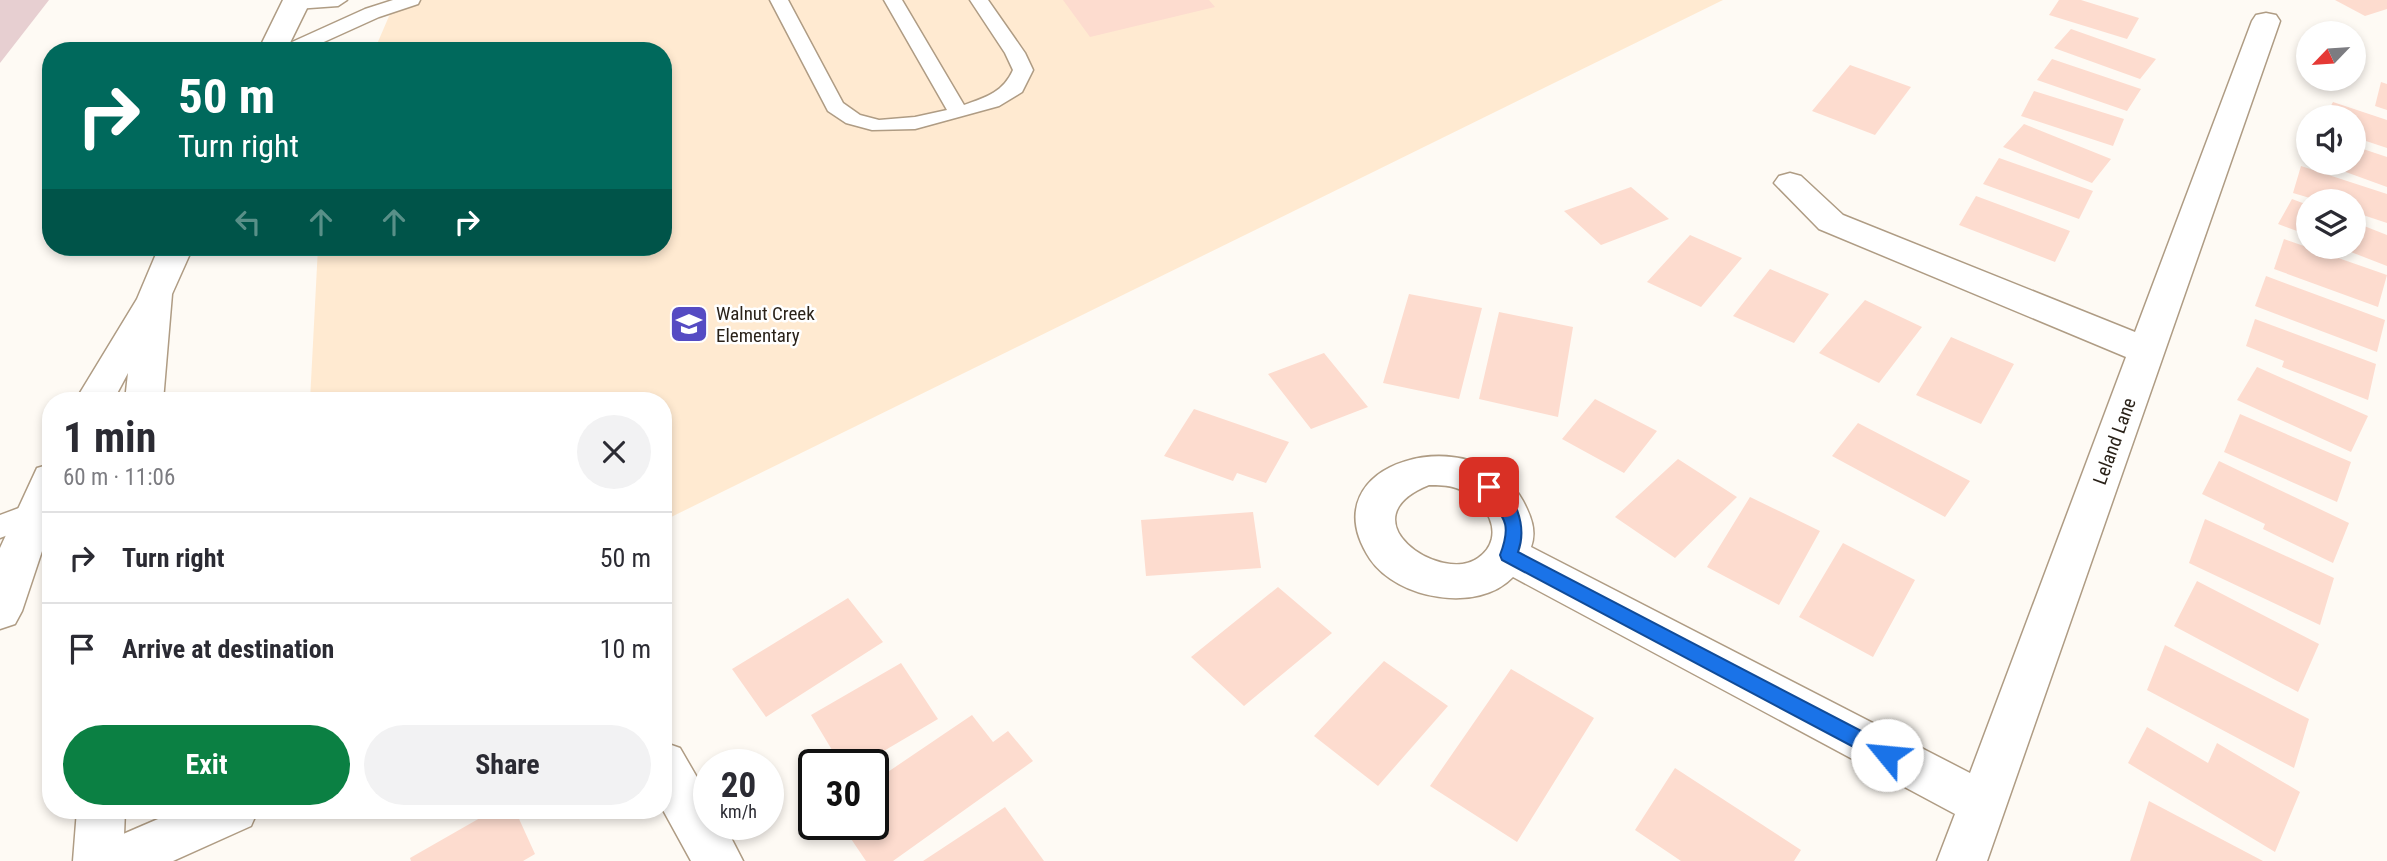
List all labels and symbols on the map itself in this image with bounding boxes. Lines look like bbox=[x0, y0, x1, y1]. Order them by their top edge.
north arrow bbox=[2296, 21, 2366, 91]
place label: Walnut Creek Elementary bbox=[716, 302, 815, 347]
school or university icon: Walnut Creek Elementary bbox=[668, 303, 710, 345]
street label: Leland Lane bbox=[2088, 395, 2141, 488]
pin bbox=[1459, 457, 1519, 517]
position arrow bbox=[1850, 718, 1924, 792]
speed limit sign: 30 bbox=[798, 749, 889, 840]

